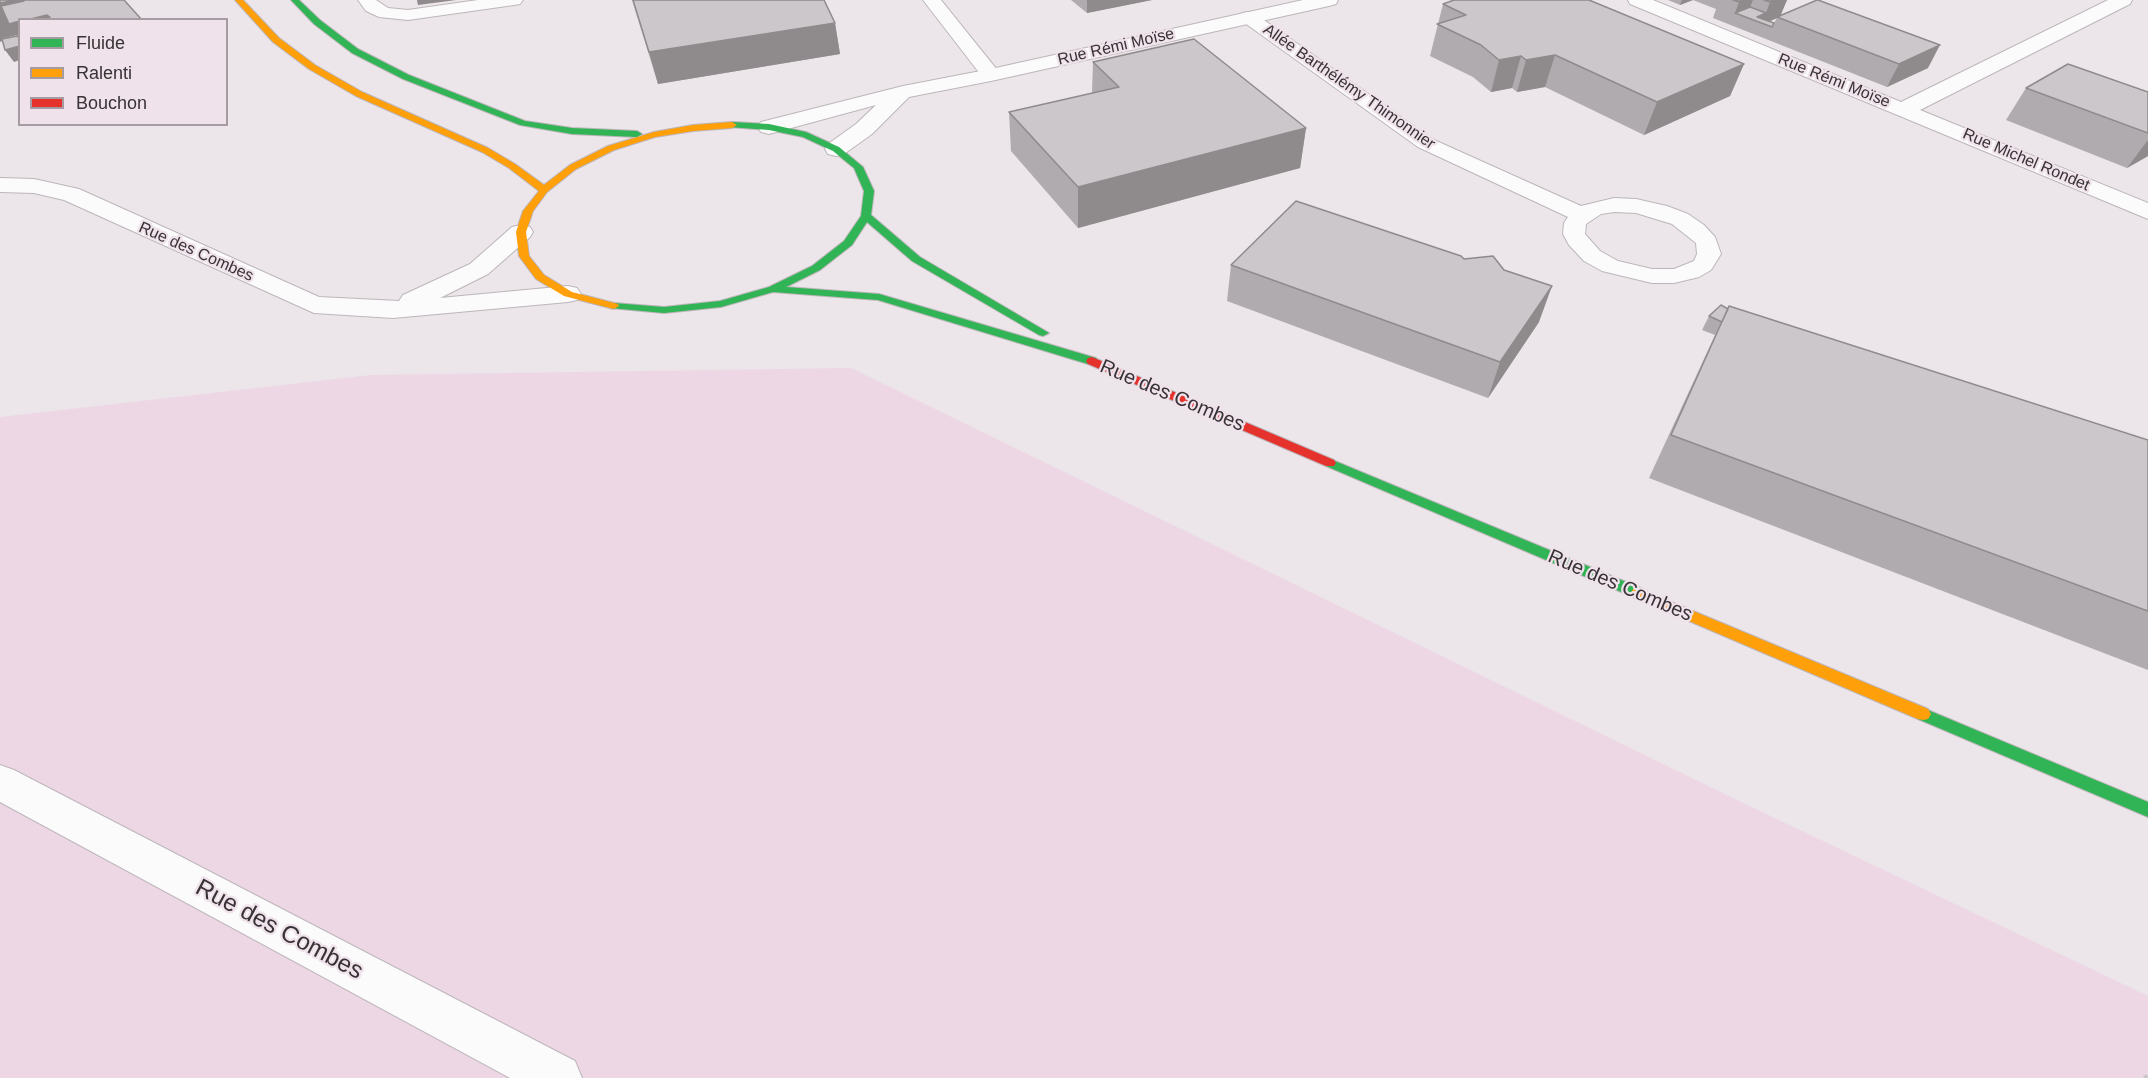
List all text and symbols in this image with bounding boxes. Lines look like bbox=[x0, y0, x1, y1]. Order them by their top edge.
legend bbox=[18, 18, 228, 126]
street label: Allée Barthélémy Thimonnier bbox=[1259, 20, 1439, 154]
street label: Rue Rémi Moïse bbox=[1056, 24, 1176, 70]
text: Fluide bbox=[76, 33, 125, 53]
street label: Rue Rémi Moïse bbox=[1775, 50, 1893, 112]
text: Ralenti bbox=[76, 63, 132, 83]
text: Bouchon bbox=[76, 93, 147, 113]
street label: Rue Michel Rondet bbox=[1960, 125, 2092, 195]
street label: Rue des Combes bbox=[136, 218, 256, 286]
street label: Rue des Combes bbox=[1096, 355, 1248, 437]
street label: Rue des Combes bbox=[1544, 545, 1696, 627]
street label: Rue des Combes bbox=[190, 874, 368, 986]

